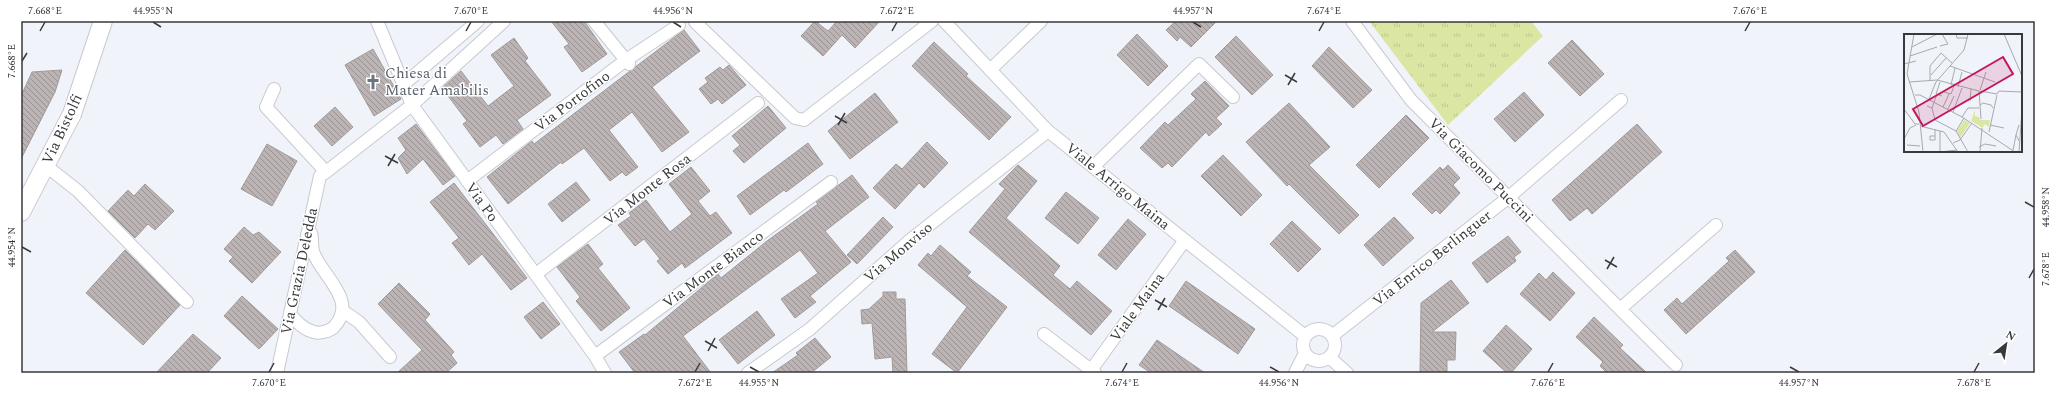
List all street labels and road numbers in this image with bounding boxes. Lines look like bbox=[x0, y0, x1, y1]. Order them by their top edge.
street label: Via Portofino bbox=[529, 65, 615, 138]
street label: Via Bistolfi bbox=[36, 90, 89, 168]
street label: Via Giacomo Puccini bbox=[1423, 112, 1539, 228]
street label: Viale Arrigo Maina bbox=[1060, 137, 1175, 236]
street label: Via Monte Rosa bbox=[598, 147, 697, 231]
street label: Via Po bbox=[459, 178, 504, 227]
street label: Via Enrico Berlinguer bbox=[1368, 204, 1497, 312]
street label: Via Grazia Deledda bbox=[275, 205, 324, 337]
street label: Via Monviso bbox=[859, 216, 938, 288]
street label: Via Monte Bianco bbox=[658, 225, 769, 314]
street label: Viale Maina bbox=[1104, 267, 1171, 347]

